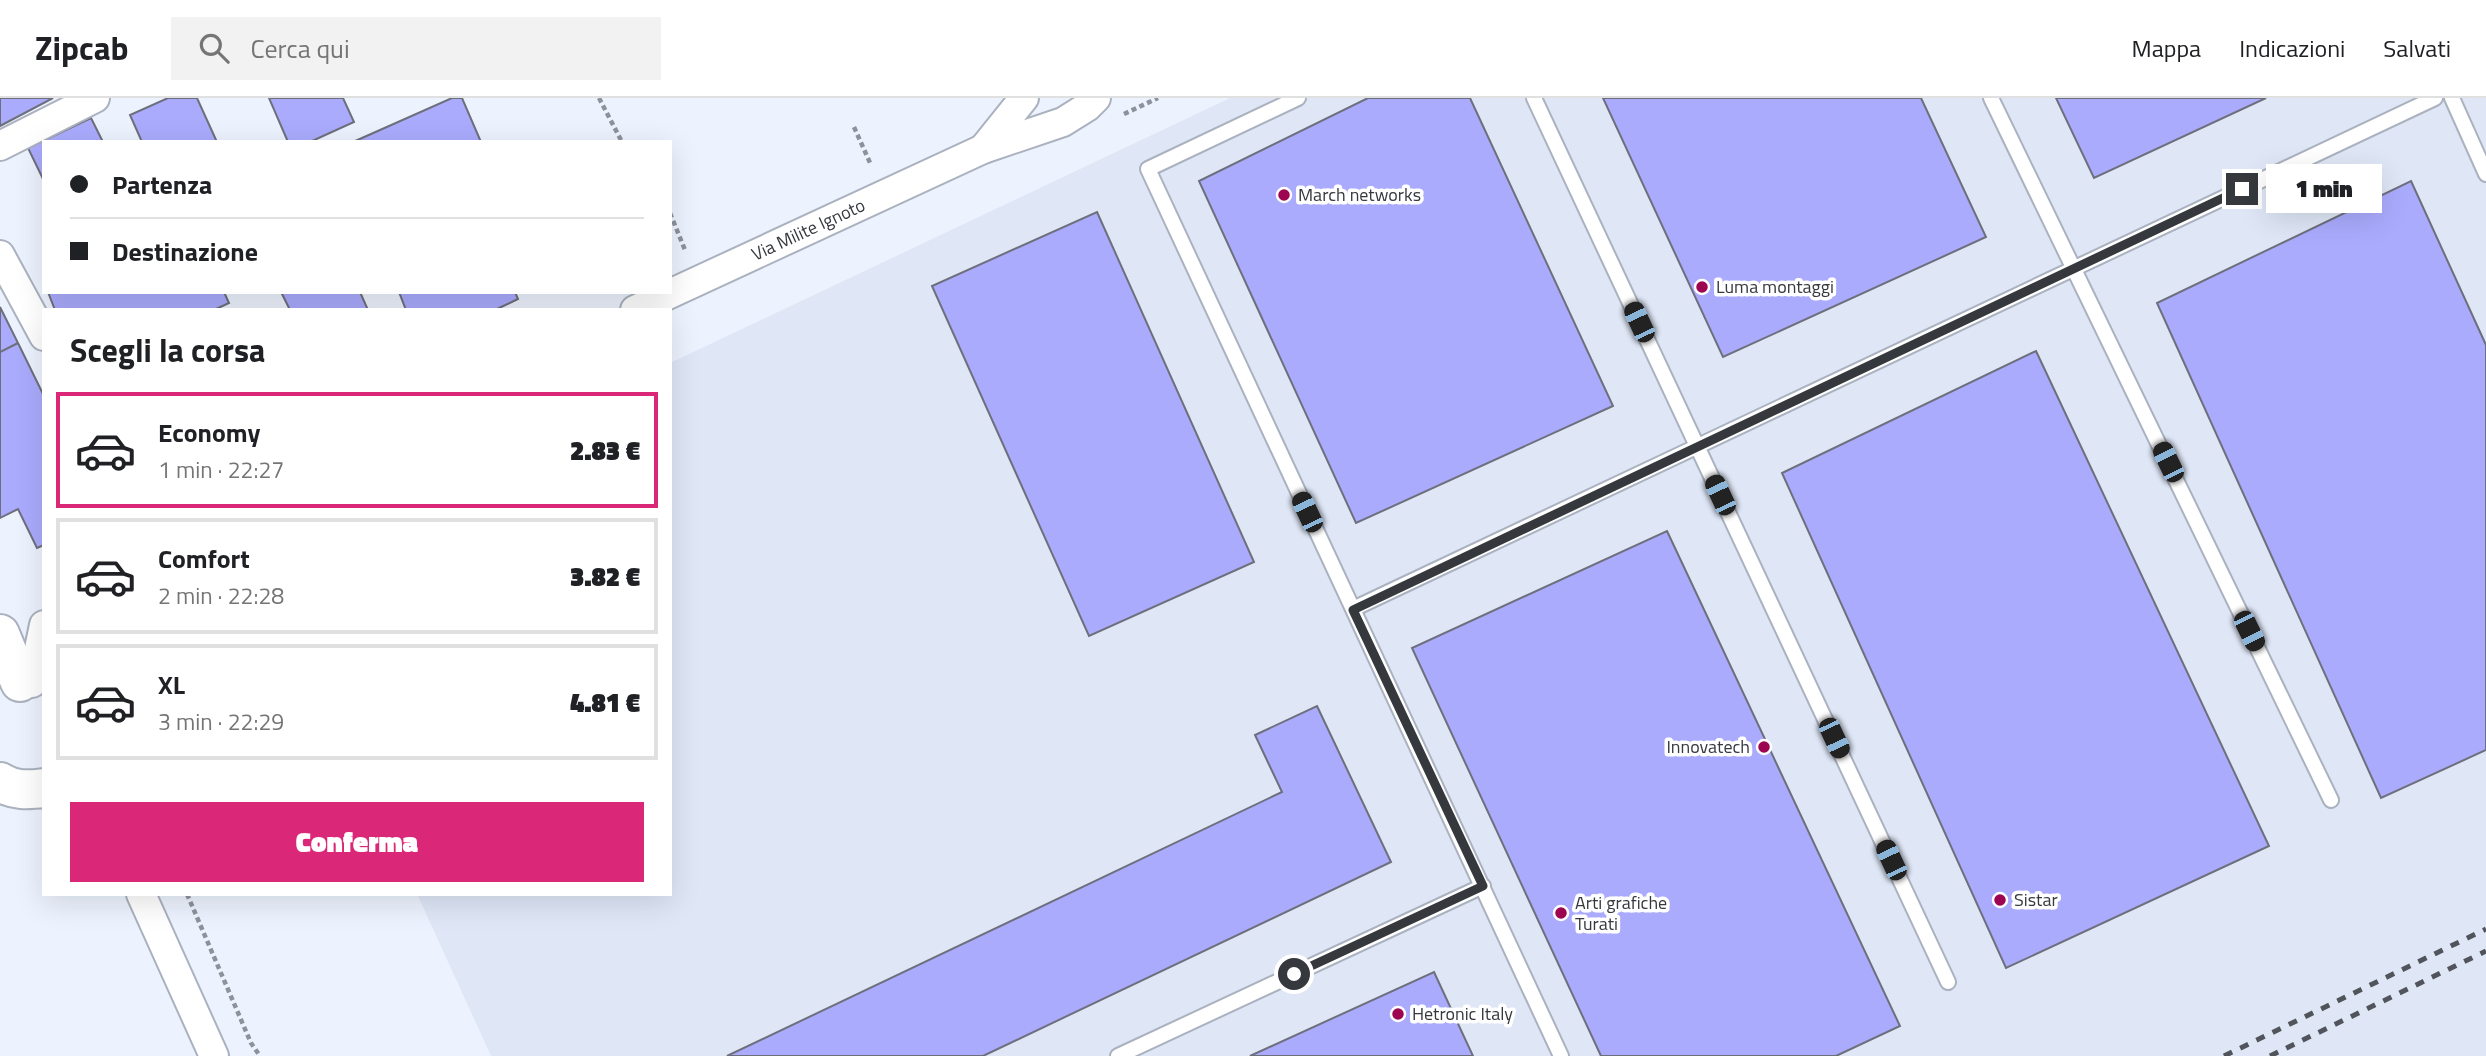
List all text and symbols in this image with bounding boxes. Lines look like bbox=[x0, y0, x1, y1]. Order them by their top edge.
search box bbox=[171, 17, 661, 80]
text: Zipcab bbox=[35, 23, 129, 73]
icon: search bbox=[195, 29, 233, 67]
text: Cerca qui bbox=[251, 29, 350, 68]
text: Mappa bbox=[2132, 30, 2201, 66]
text: Indicazioni bbox=[2239, 30, 2345, 66]
text: Salvati bbox=[2383, 30, 2451, 66]
callout: 1 min bbox=[2266, 164, 2382, 214]
text: Partenza bbox=[112, 165, 212, 204]
text: 1 min bbox=[2295, 171, 2353, 206]
route end bbox=[2226, 173, 2258, 205]
place label: March networks bbox=[1298, 181, 1421, 208]
marker: March networks bbox=[1276, 187, 1292, 203]
street label: Via Milite Ignoto bbox=[747, 191, 869, 267]
text: Destinazione bbox=[112, 232, 258, 271]
place label: Luma montaggi bbox=[1716, 273, 1834, 300]
marker: Luma montaggi bbox=[1694, 279, 1710, 295]
car bbox=[1621, 299, 1658, 345]
text: Scegli la corsa bbox=[70, 326, 265, 374]
text: Economy bbox=[158, 413, 260, 452]
icon: car bbox=[74, 419, 137, 482]
text: 2.83 € bbox=[570, 431, 640, 470]
car bbox=[2150, 439, 2187, 485]
text: 1 min · 22:27 bbox=[158, 452, 284, 487]
car bbox=[1702, 472, 1739, 518]
car bbox=[1289, 489, 1326, 535]
text: Comfort bbox=[158, 539, 250, 578]
icon: car bbox=[74, 545, 137, 608]
text: 3.82 € bbox=[570, 557, 640, 596]
text: 2 min · 22:28 bbox=[158, 578, 284, 613]
car bbox=[2231, 608, 2268, 654]
text: XL bbox=[158, 665, 185, 704]
icon: car bbox=[74, 671, 137, 734]
text: 4.81 € bbox=[570, 683, 640, 722]
text: 3 min · 22:29 bbox=[158, 704, 284, 739]
car bbox=[1816, 715, 1853, 761]
place label: Innovatech bbox=[1666, 733, 1750, 760]
marker: Innovatech bbox=[1756, 739, 1772, 755]
button: Conferma bbox=[70, 802, 644, 882]
car bbox=[1873, 837, 1910, 883]
place label: Sistar bbox=[2014, 886, 2058, 913]
place label: Arti grafiche Turati bbox=[1575, 889, 1667, 937]
marker: Sistar bbox=[1992, 892, 2008, 908]
marker: Arti grafiche Turati bbox=[1553, 905, 1569, 921]
route start bbox=[1278, 958, 1310, 990]
place label: Hetronic Italy bbox=[1412, 1000, 1513, 1027]
marker: Hetronic Italy bbox=[1390, 1006, 1406, 1022]

